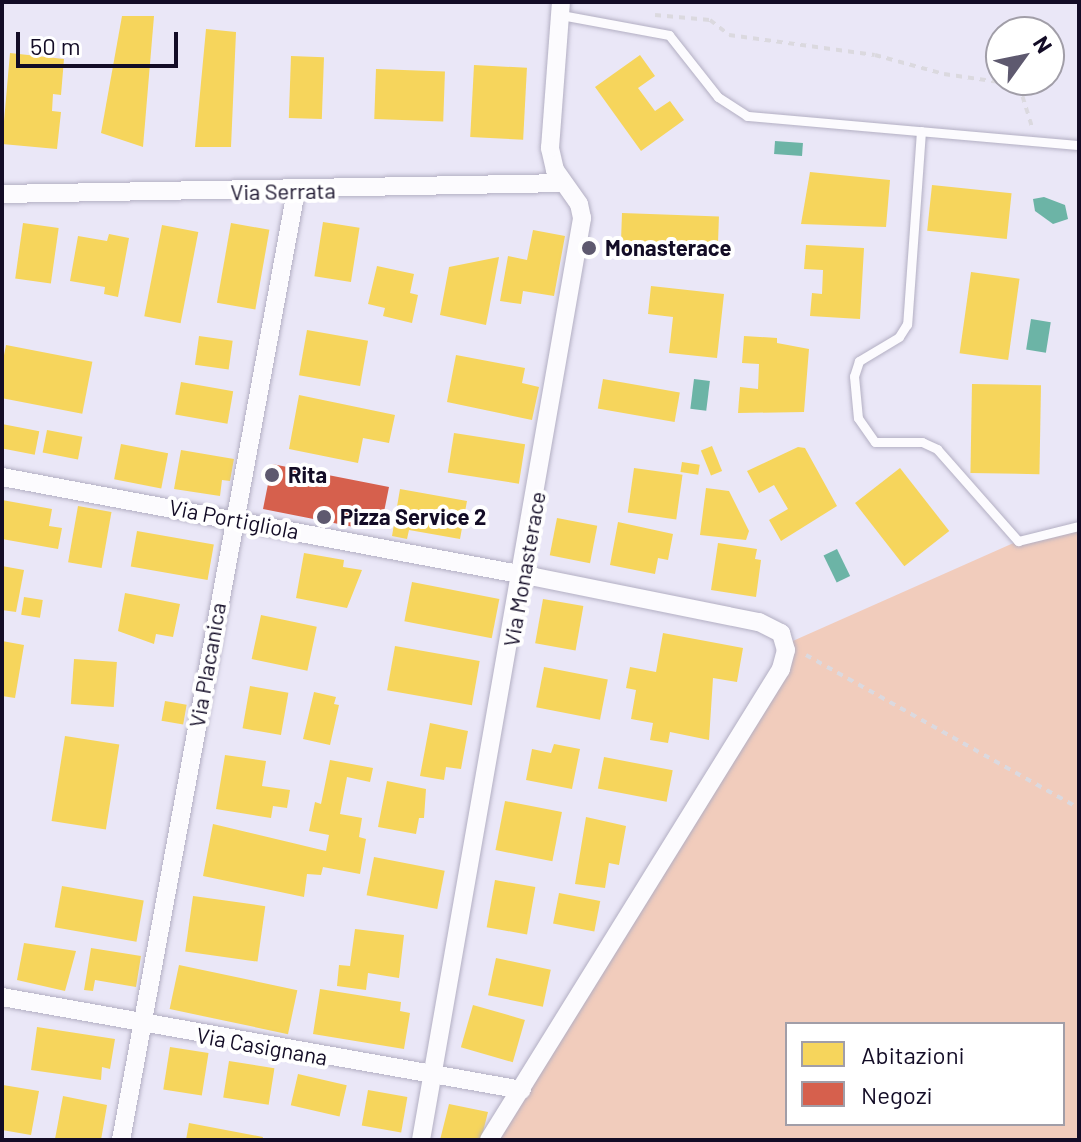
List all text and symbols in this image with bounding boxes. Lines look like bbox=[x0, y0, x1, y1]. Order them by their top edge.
scale bar bbox=[20, 16, 182, 66]
north arrow bbox=[985, 16, 1065, 96]
text: 50 m bbox=[30, 31, 81, 60]
text: N bbox=[1029, 31, 1058, 57]
street label: Via Serrata bbox=[230, 177, 336, 205]
place label: Monasterace bbox=[605, 235, 731, 261]
marker: Monasterace bbox=[580, 239, 598, 257]
place label: Rita bbox=[288, 462, 327, 488]
marker: Rita bbox=[263, 466, 281, 484]
street label: Via Monasterace bbox=[497, 489, 551, 649]
street label: Via Portigliola bbox=[167, 493, 301, 545]
place label: Pizza Service 2 bbox=[340, 504, 486, 530]
marker: Pizza Service 2 bbox=[315, 508, 333, 526]
street label: Via Placanica bbox=[183, 600, 231, 730]
street label: Via Casignana bbox=[194, 1021, 330, 1071]
legend bbox=[785, 1022, 1065, 1126]
text: Abitazioni bbox=[861, 1040, 965, 1069]
text: Negozi bbox=[861, 1080, 933, 1109]

